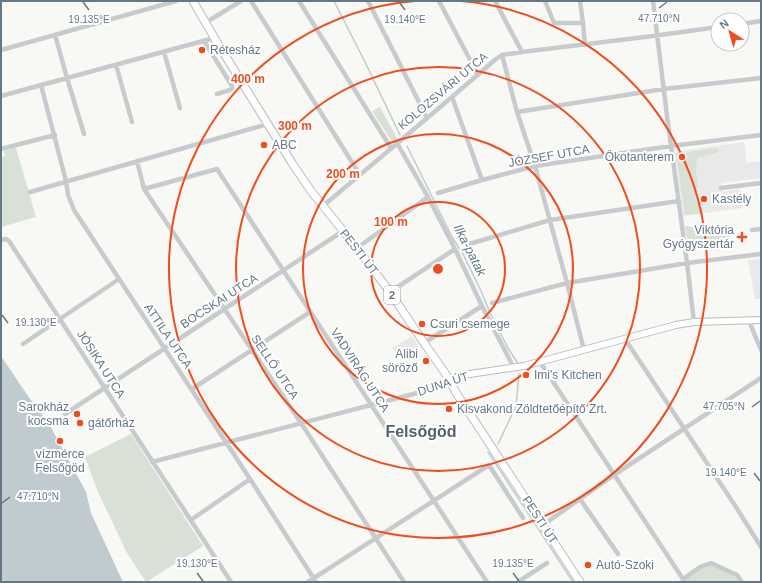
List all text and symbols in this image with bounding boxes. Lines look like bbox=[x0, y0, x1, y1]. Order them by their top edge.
north arrow bbox=[710, 12, 750, 52]
text: 47.710°N bbox=[638, 13, 680, 24]
text: 19.135°E bbox=[68, 14, 110, 25]
text: 19.140°E bbox=[384, 14, 426, 25]
text: N bbox=[717, 17, 731, 31]
place label: Rétesház bbox=[210, 43, 261, 57]
marker: Rétesház bbox=[197, 45, 207, 55]
street label: KOLOZSVÁRI UTCA bbox=[395, 49, 491, 133]
text: 400 m bbox=[231, 72, 265, 86]
text: 300 m bbox=[278, 119, 312, 133]
place label: ABC bbox=[272, 138, 297, 152]
marker: ABC bbox=[259, 140, 269, 150]
street label: JÓZSEF UTCA bbox=[507, 141, 591, 170]
place label: Ökotanterem bbox=[605, 150, 674, 164]
marker: Ökotanterem bbox=[677, 152, 687, 162]
text: 200 m bbox=[326, 167, 360, 181]
place label: Kastély bbox=[712, 192, 751, 206]
marker: Kastély bbox=[699, 194, 709, 204]
text: 100 m bbox=[374, 215, 408, 229]
water label: Ilka-patak bbox=[451, 221, 490, 280]
place label: Viktória Gyógyszertár bbox=[663, 223, 734, 251]
street label: PESTI ÚT bbox=[337, 226, 382, 278]
marker: Viktória Gyógyszertár bbox=[737, 232, 747, 242]
centre of rings bbox=[431, 262, 445, 276]
street label: BOCSKAI UTCA bbox=[178, 271, 260, 331]
road number: 2 bbox=[384, 286, 400, 304]
street label: ATTILA UTCA bbox=[141, 301, 195, 371]
text: 19.130°E bbox=[15, 317, 57, 328]
place label: Csuri csemege bbox=[430, 317, 510, 331]
marker: Csuri csemege bbox=[417, 319, 427, 329]
street label: VADVIRÁG UTCA bbox=[328, 325, 393, 415]
street label: JÓSIKA UTCA bbox=[74, 327, 129, 401]
street label: SELLŐ UTCA bbox=[248, 332, 303, 402]
place label: Alibi söröző bbox=[382, 347, 418, 375]
marker: Alibi söröző bbox=[421, 356, 431, 366]
street label: DUNA ÚT bbox=[415, 368, 471, 399]
place label: Imi's Kitchen bbox=[534, 368, 602, 382]
marker: Imi's Kitchen bbox=[521, 370, 531, 380]
place label: Sarokház kocsma bbox=[18, 400, 69, 428]
text: 47.705°N bbox=[703, 401, 745, 412]
place label: Kisvakond Zöldtetőépítő Zrt. bbox=[457, 402, 607, 416]
marker: Kisvakond Zöldtetőépítő Zrt. bbox=[444, 404, 454, 414]
marker: Sarokház kocsma bbox=[72, 409, 82, 419]
place label: gátőrház bbox=[88, 416, 135, 430]
marker: gátőrház bbox=[75, 418, 85, 428]
district label: Felsőgöd bbox=[385, 423, 457, 440]
marker: vízmérce Felsőgöd bbox=[55, 436, 65, 446]
place label: vízmérce Felsőgöd bbox=[35, 447, 85, 475]
text: 19.140°E bbox=[705, 467, 747, 478]
text: 47.710°N bbox=[17, 491, 59, 502]
street label: PESTI ÚT bbox=[519, 493, 562, 547]
text: 19.130°E bbox=[176, 558, 218, 569]
text: 19.135°E bbox=[492, 558, 534, 569]
place label: Autó-Szoki bbox=[596, 558, 654, 572]
marker: Autó-Szoki bbox=[583, 560, 593, 570]

